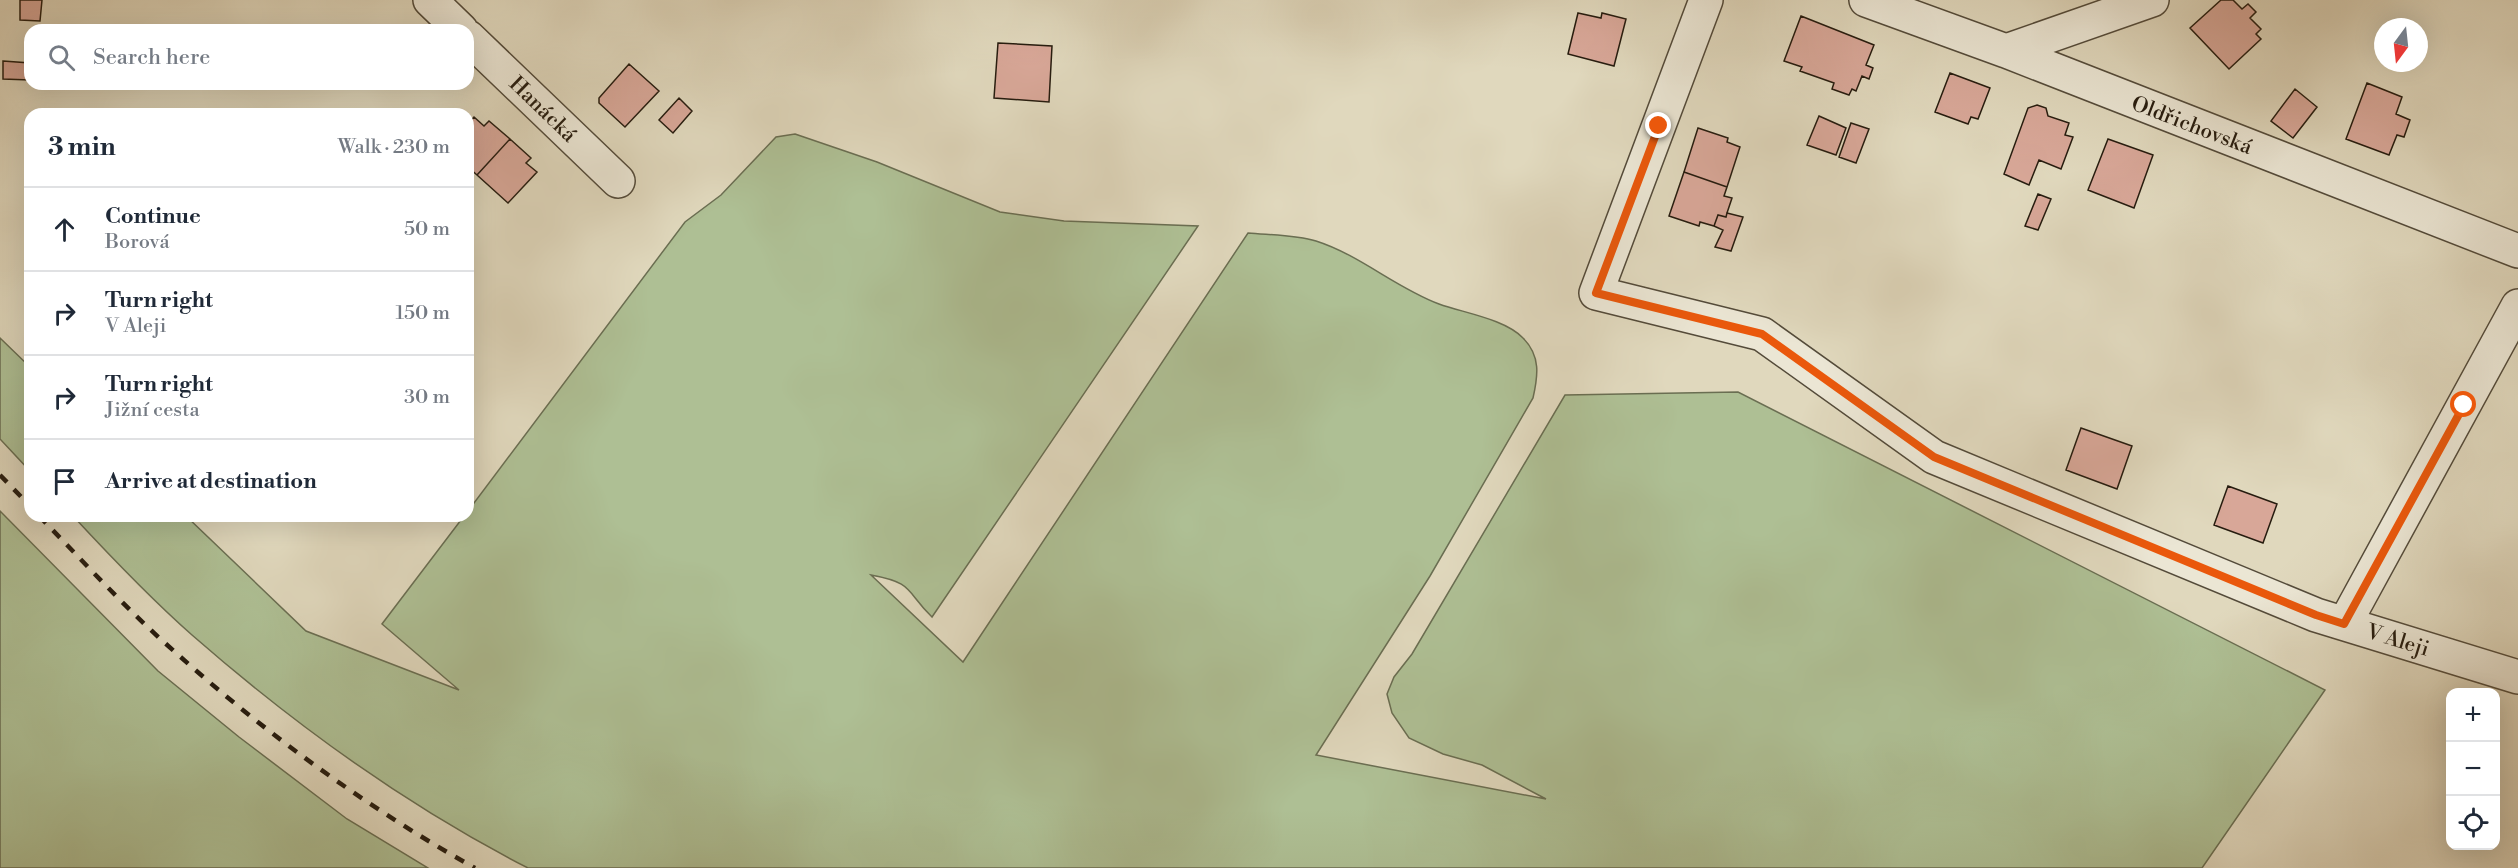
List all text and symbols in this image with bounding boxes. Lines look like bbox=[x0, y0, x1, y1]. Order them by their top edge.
north arrow bbox=[2374, 18, 2428, 72]
search box bbox=[24, 24, 474, 90]
icon: search bbox=[45, 41, 78, 74]
text: Search here bbox=[93, 44, 210, 71]
street label: Hanácká bbox=[503, 71, 582, 148]
street label: Oldřichovská bbox=[2128, 91, 2256, 161]
route end bbox=[1645, 112, 1671, 138]
text: 3 min bbox=[48, 131, 116, 163]
text: Walk · 230 m bbox=[338, 135, 450, 160]
text: Continue bbox=[105, 203, 201, 230]
icon: ahead bbox=[48, 213, 81, 246]
text: 50 m bbox=[404, 217, 450, 242]
text: Borová bbox=[105, 230, 170, 255]
text: Turn right bbox=[105, 287, 213, 314]
icon: right bbox=[48, 297, 81, 330]
text: 150 m bbox=[395, 301, 450, 326]
text: V Aleji bbox=[105, 314, 166, 339]
text: Turn right bbox=[105, 371, 213, 398]
icon: right bbox=[48, 381, 81, 414]
text: 30 m bbox=[404, 385, 450, 410]
route start bbox=[2450, 391, 2476, 417]
text: Jižní cesta bbox=[105, 398, 200, 423]
icon: arrive bbox=[48, 465, 81, 498]
text: Arrive at destination bbox=[105, 468, 317, 495]
street label: V Aleji bbox=[2362, 619, 2432, 663]
map controls bbox=[2446, 688, 2500, 850]
button: + bbox=[2446, 688, 2500, 742]
button: − bbox=[2446, 742, 2500, 796]
button: locate bbox=[2446, 796, 2500, 850]

